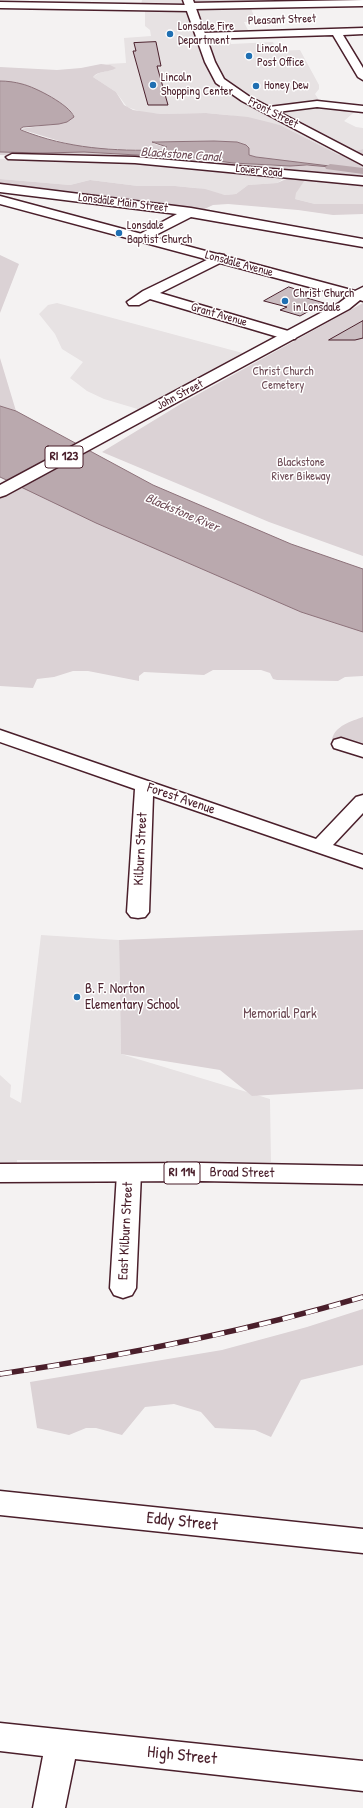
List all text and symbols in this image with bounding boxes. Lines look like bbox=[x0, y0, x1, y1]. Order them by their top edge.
street label: Pleasant Street bbox=[248, 12, 316, 28]
place label: Lonsdale Fire Department bbox=[178, 20, 234, 48]
marker: Lonsdale Fire Department bbox=[165, 29, 175, 39]
place label: Lincoln Post Office bbox=[257, 42, 304, 70]
marker: Lincoln Post Office bbox=[244, 51, 254, 61]
place label: Lincoln Shopping Center bbox=[161, 71, 233, 99]
place label: Honey Dew bbox=[264, 79, 309, 93]
marker: Lincoln Shopping Center bbox=[148, 80, 158, 90]
marker: Honey Dew bbox=[251, 81, 261, 91]
street label: Front Street bbox=[246, 94, 300, 132]
water label: Blackstone Canal bbox=[140, 144, 222, 166]
street label: Lower Road bbox=[235, 161, 283, 181]
street label: Lonsdale Main Street bbox=[77, 190, 169, 216]
place label: Lonsdale Baptist Church bbox=[127, 219, 192, 247]
marker: Lonsdale Baptist Church bbox=[114, 228, 124, 238]
street label: Lonsdale Avenue bbox=[203, 248, 275, 280]
place label: Christ Church in Lonsdale bbox=[293, 287, 354, 315]
marker: Christ Church in Lonsdale bbox=[280, 296, 290, 306]
street label: Grant Avenue bbox=[189, 300, 249, 330]
park label: Christ Church Cemetery bbox=[252, 365, 314, 393]
street label: John Street bbox=[154, 377, 206, 413]
road number: RI 123 bbox=[45, 446, 83, 468]
park label: Blackstone River Bikeway bbox=[272, 456, 330, 484]
water label: Blackstone River bbox=[143, 490, 221, 536]
street label: Forest Avenue bbox=[145, 780, 217, 818]
street label: Kilburn Street bbox=[131, 812, 151, 886]
place label: B. F. Norton Elementary School bbox=[85, 981, 179, 1014]
marker: B. F. Norton Elementary School bbox=[72, 992, 82, 1002]
park label: Memorial Park bbox=[243, 1006, 317, 1022]
road number: RI 114 bbox=[164, 1162, 200, 1184]
street label: Broad Street bbox=[209, 1164, 275, 1182]
street label: East Kilburn Street bbox=[115, 1182, 137, 1280]
street label: Eddy Street bbox=[145, 1508, 219, 1536]
street label: High Street bbox=[146, 1742, 218, 1770]

